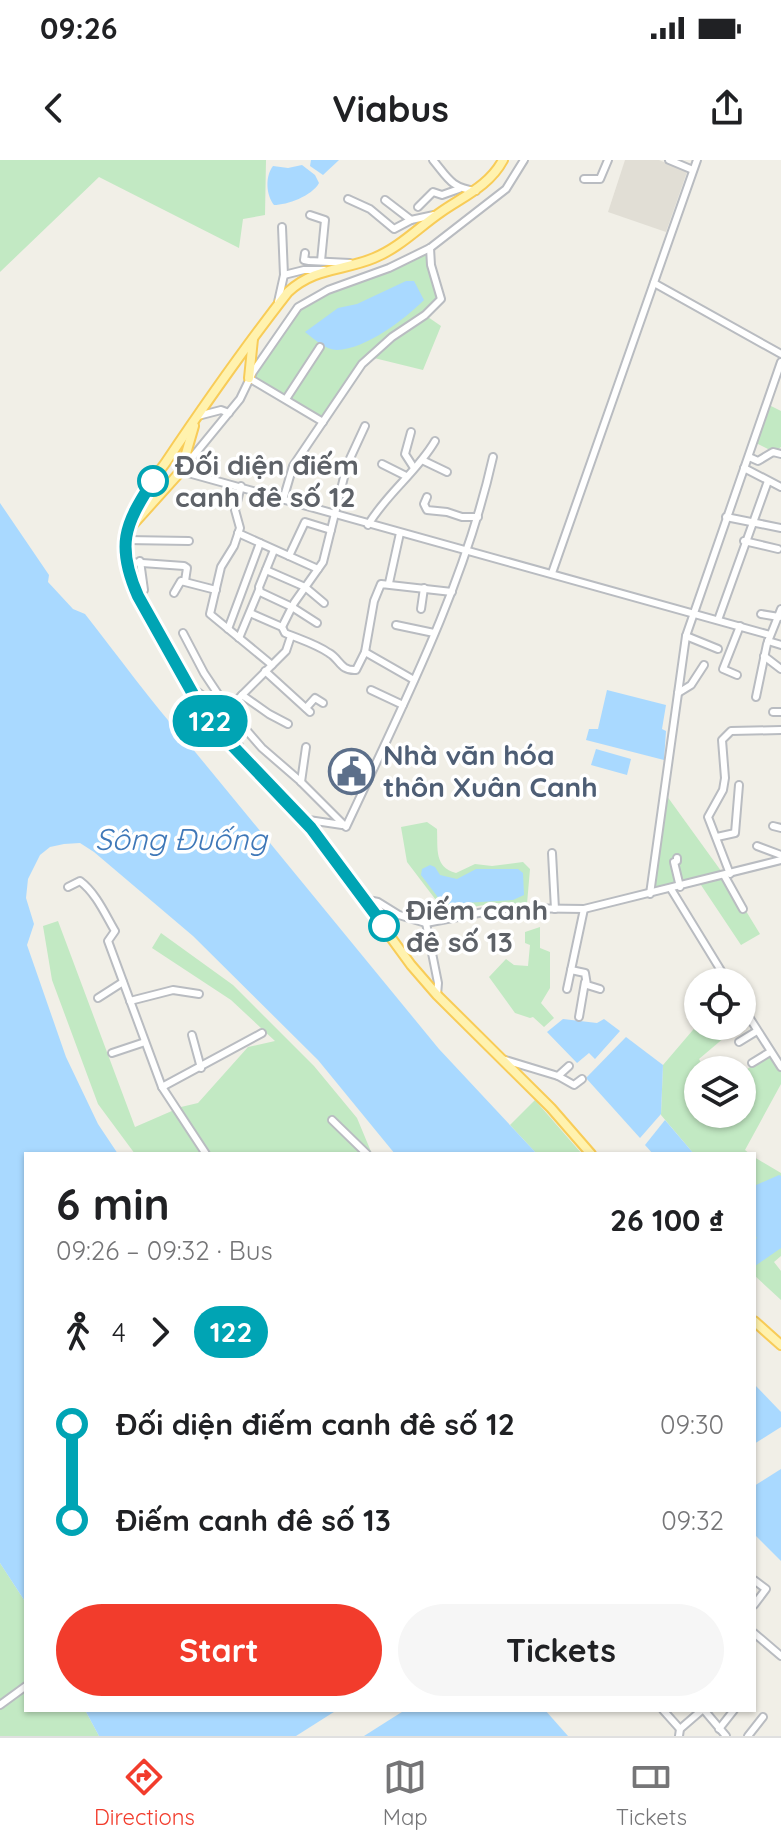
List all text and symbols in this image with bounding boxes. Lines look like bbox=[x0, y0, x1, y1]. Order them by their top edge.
text: 09:26 bbox=[40, 9, 117, 47]
icon: back bbox=[32, 86, 76, 130]
text: Viabus bbox=[332, 86, 449, 131]
icon: share bbox=[705, 86, 749, 130]
place label: Đối diện điếm canh đê số 12 bbox=[174, 447, 359, 514]
marker: Đối diện điếm canh đê số 12 bbox=[138, 466, 168, 496]
line badge: 122 bbox=[164, 695, 256, 747]
text: 122 bbox=[189, 703, 231, 738]
place label: Nhà văn hóa thôn Xuân Canh bbox=[383, 737, 598, 804]
public building icon: Nhà văn hóa thôn Xuân Canh bbox=[328, 747, 376, 795]
water label: Sông Đuống bbox=[95, 820, 269, 858]
place label: Điếm canh đê số 13 bbox=[405, 892, 548, 959]
marker: Điếm canh đê số 13 bbox=[369, 911, 399, 941]
map controls bbox=[684, 968, 756, 1128]
button: locate bbox=[684, 968, 756, 1040]
button: layers bbox=[684, 1056, 756, 1128]
text: 6 min bbox=[56, 1176, 170, 1231]
text: 26 100 ₫ bbox=[610, 1201, 724, 1239]
text: 09:26 – 09:32 · Bus bbox=[56, 1234, 273, 1267]
icon: walk bbox=[56, 1310, 100, 1354]
icon: forward bbox=[138, 1310, 182, 1354]
text: 122 bbox=[210, 1314, 252, 1349]
text: 4 bbox=[112, 1316, 126, 1349]
text: Đối diện điếm canh đê số 12 bbox=[116, 1405, 515, 1443]
text: 09:30 bbox=[660, 1408, 724, 1441]
text: Điếm canh đê số 13 bbox=[116, 1501, 391, 1539]
text: 09:32 bbox=[661, 1504, 724, 1537]
button: Start bbox=[56, 1604, 382, 1696]
button: Tickets bbox=[398, 1604, 724, 1696]
tab: Directions bbox=[94, 1755, 195, 1831]
tab: Map bbox=[383, 1755, 428, 1831]
tab: Tickets bbox=[616, 1755, 687, 1831]

